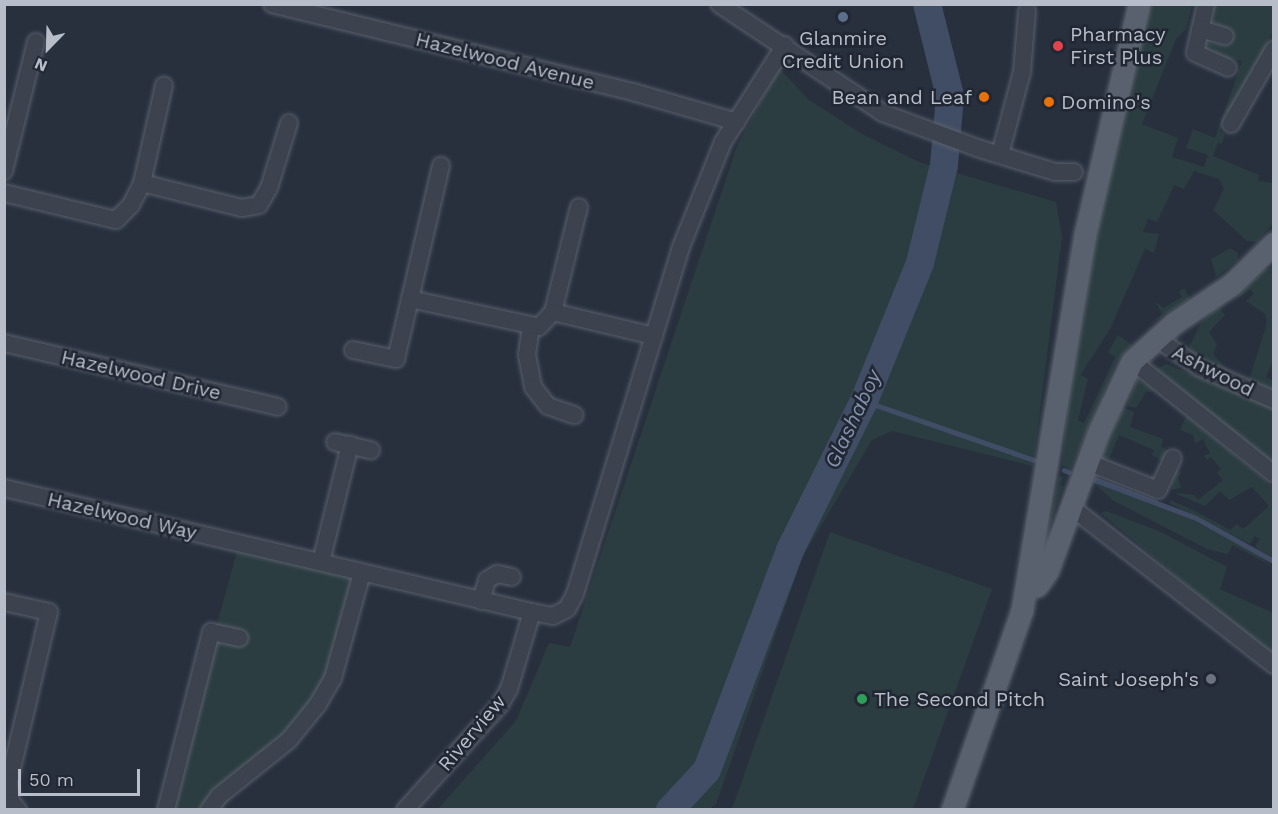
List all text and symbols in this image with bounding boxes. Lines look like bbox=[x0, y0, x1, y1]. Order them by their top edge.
marker: Glanmire Credit Union bbox=[836, 10, 850, 24]
north arrow bbox=[18, 18, 78, 78]
place label: Pharmacy First Plus bbox=[1070, 22, 1166, 69]
street label: Hazelwood Avenue bbox=[413, 27, 597, 95]
place label: Glanmire Credit Union bbox=[782, 27, 904, 74]
marker: Pharmacy First Plus bbox=[1051, 39, 1065, 53]
text: N bbox=[32, 54, 50, 76]
place label: Bean and Leaf bbox=[832, 85, 972, 109]
marker: Bean and Leaf bbox=[977, 90, 991, 104]
place label: Domino's bbox=[1061, 90, 1151, 114]
marker: Domino's bbox=[1042, 95, 1056, 109]
street label: Ashwood bbox=[1168, 340, 1258, 402]
street label: Hazelwood Drive bbox=[59, 345, 223, 405]
water label: Glashaboy bbox=[819, 366, 887, 472]
street label: Hazelwood Way bbox=[45, 487, 199, 545]
place label: Saint Joseph's bbox=[1058, 667, 1199, 691]
marker: Saint Joseph's bbox=[1204, 672, 1218, 686]
place label: The Second Pitch bbox=[874, 687, 1045, 711]
street label: Riverview bbox=[433, 690, 511, 776]
marker: The Second Pitch bbox=[855, 692, 869, 706]
scale bar bbox=[21, 757, 142, 795]
text: 50 m bbox=[29, 769, 74, 790]

